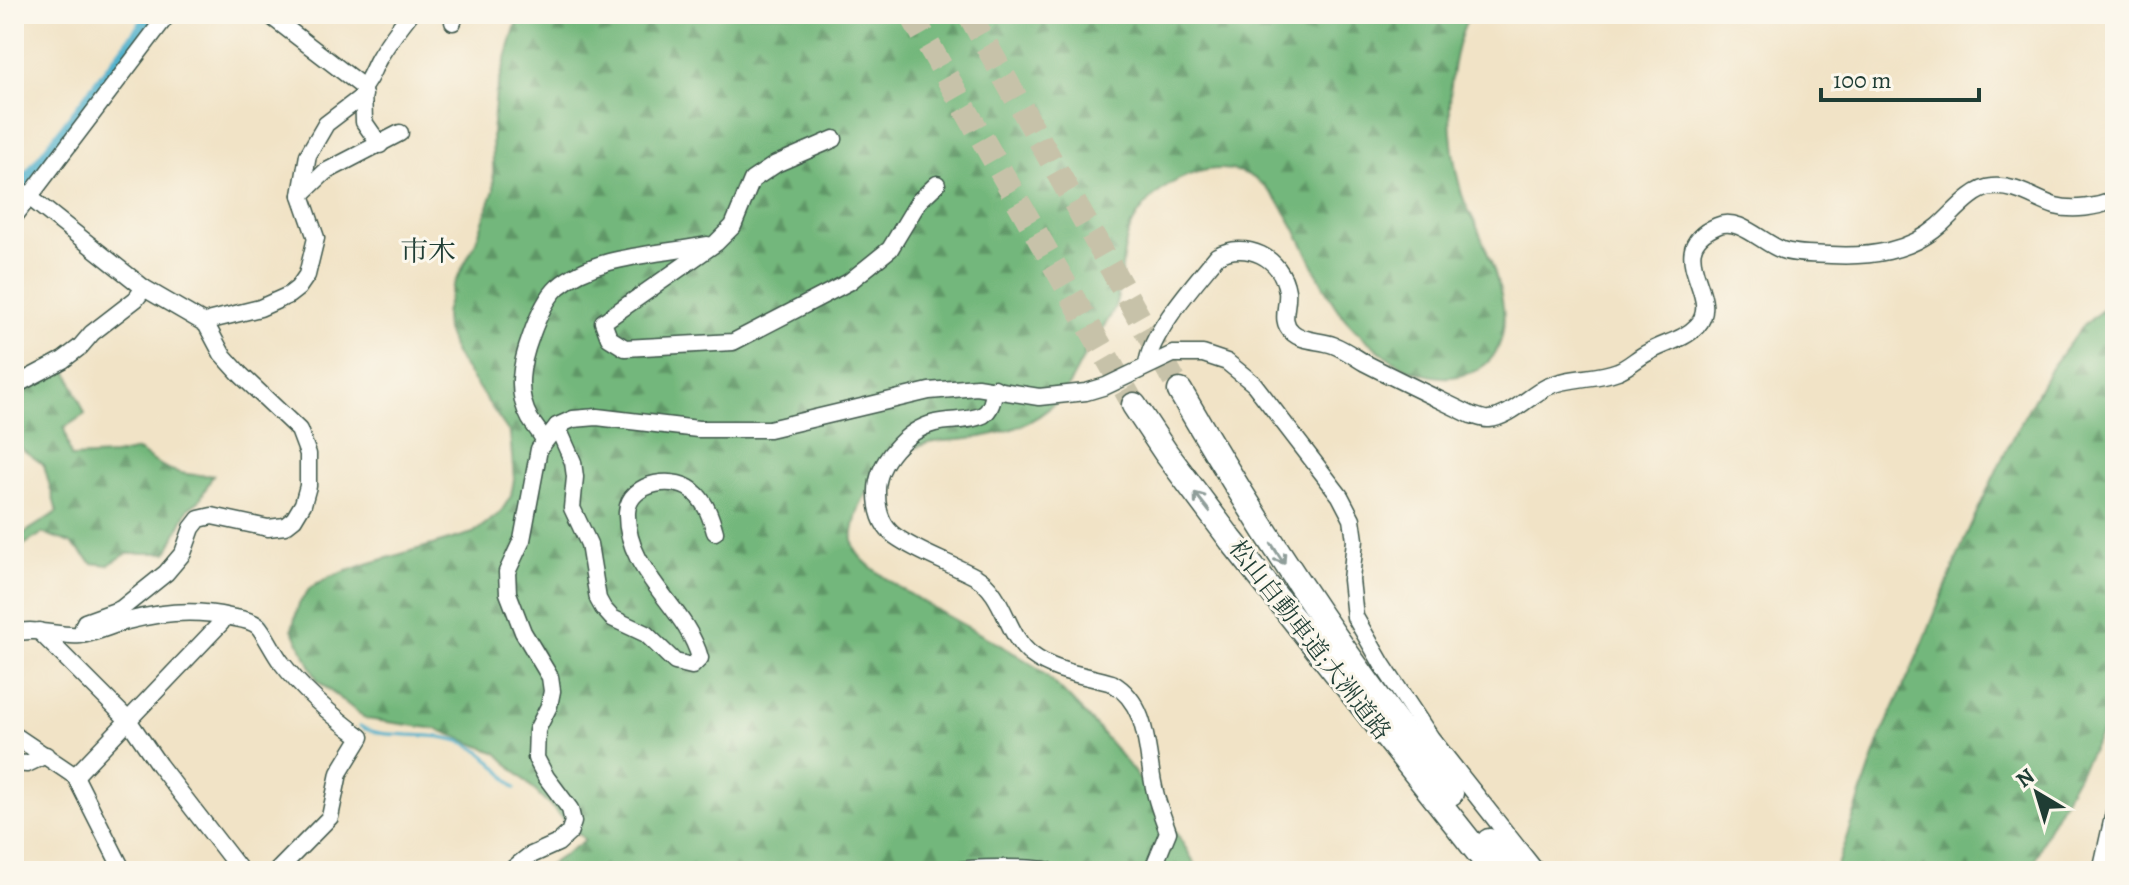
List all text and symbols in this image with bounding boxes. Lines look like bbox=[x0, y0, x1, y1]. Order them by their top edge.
scale bar bbox=[1821, 52, 1979, 102]
text: 100 m bbox=[1833, 64, 1892, 96]
district label: 市木 bbox=[400, 233, 456, 271]
one-way arrow bbox=[1193, 492, 1210, 513]
street label: 松山自動車道;大洲道路 bbox=[1222, 533, 1398, 747]
one-way arrow bbox=[1270, 542, 1287, 564]
north arrow bbox=[1997, 753, 2077, 833]
text: N bbox=[2010, 761, 2041, 795]

